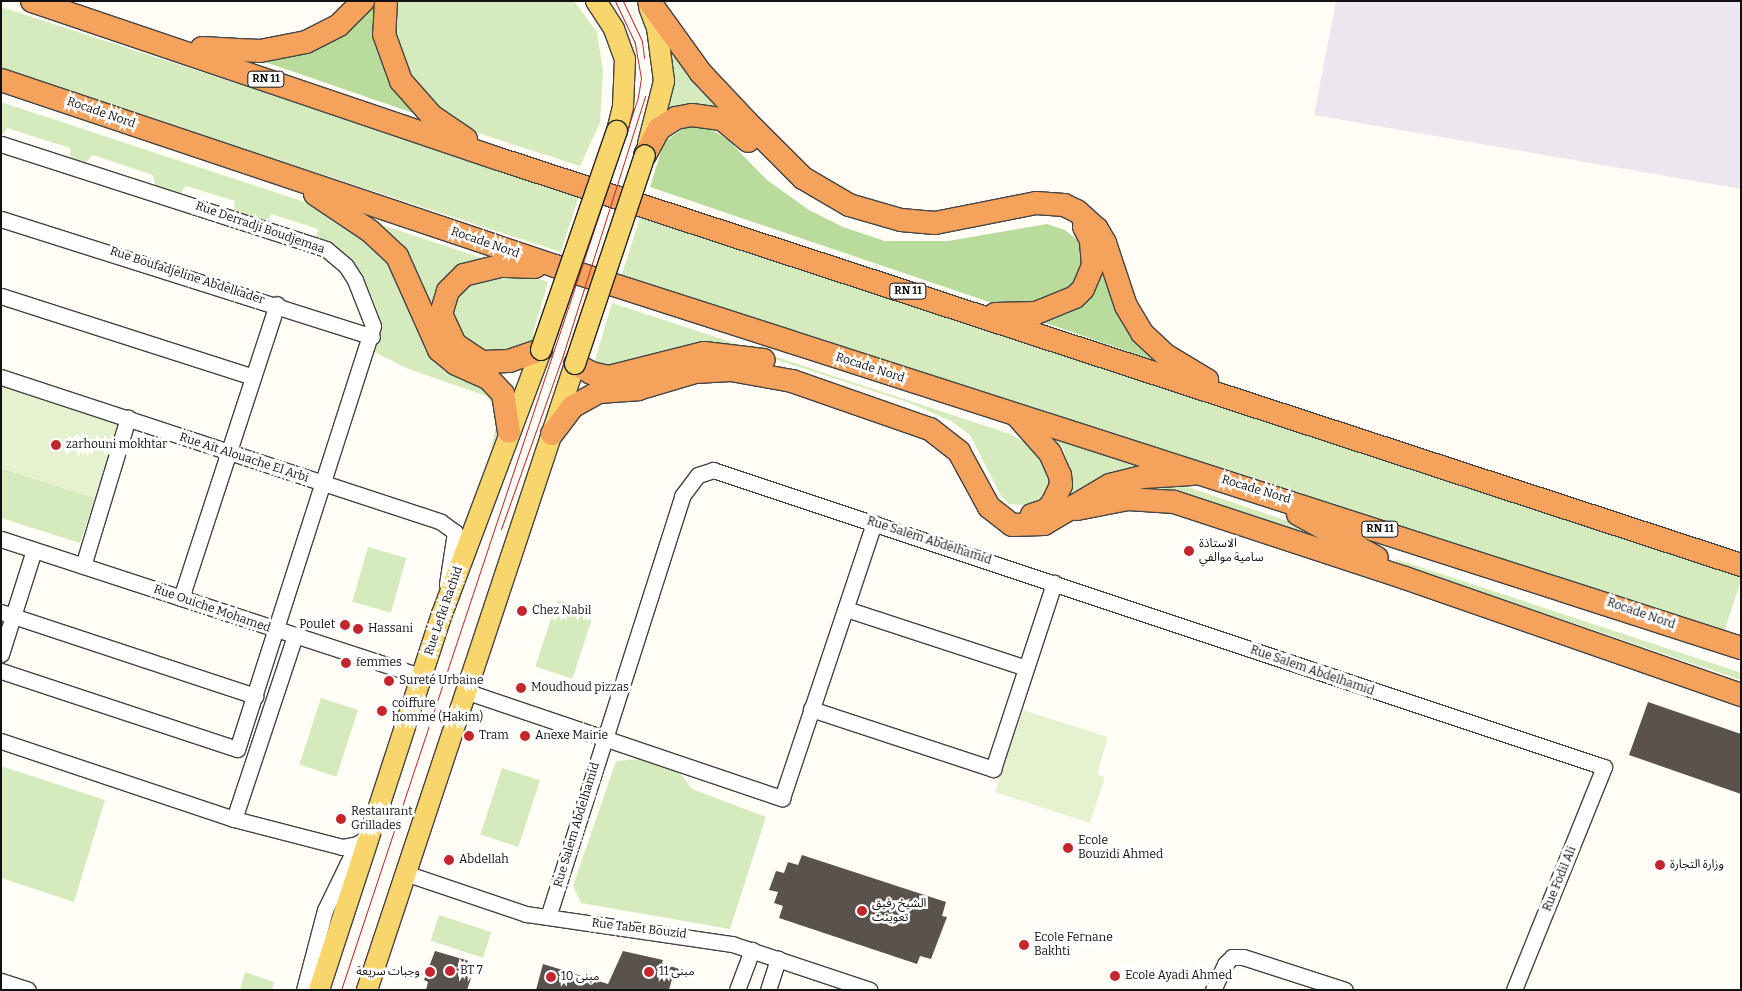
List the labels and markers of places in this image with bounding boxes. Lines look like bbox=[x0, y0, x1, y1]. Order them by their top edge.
place label: zarhouni mokhtar bbox=[66, 438, 167, 452]
marker: zarhouni mokhtar bbox=[50, 439, 62, 451]
place label: الاستاذة سامية موالفي bbox=[1199, 537, 1264, 565]
marker: الاستاذة سامية موالفي bbox=[1183, 545, 1195, 557]
place label: Chez Nabil bbox=[532, 604, 591, 618]
marker: Chez Nabil bbox=[516, 605, 528, 617]
place label: Poulet bbox=[299, 618, 335, 632]
marker: Poulet bbox=[339, 619, 351, 631]
place label: Hassani bbox=[368, 622, 413, 636]
marker: Hassani bbox=[352, 623, 364, 635]
place label: femmes bbox=[356, 656, 402, 670]
marker: femmes bbox=[340, 657, 352, 669]
place label: Sureté Urbaine bbox=[399, 674, 484, 688]
marker: Sureté Urbaine bbox=[383, 675, 395, 687]
place label: Moudhoud pizzas bbox=[531, 681, 629, 695]
marker: Moudhoud pizzas bbox=[515, 682, 527, 694]
place label: coiffure homme (Hakim) bbox=[392, 697, 483, 725]
marker: coiffure homme (Hakim) bbox=[376, 705, 388, 717]
place label: Tram bbox=[479, 729, 509, 743]
place label: Anexe Mairie bbox=[535, 729, 608, 743]
marker: Tram bbox=[463, 730, 475, 742]
marker: Anexe Mairie bbox=[519, 730, 531, 742]
place label: Restaurant Grillades bbox=[351, 805, 413, 833]
marker: Restaurant Grillades bbox=[335, 813, 347, 825]
place label: Ecole Bouzidi Ahmed bbox=[1078, 834, 1163, 862]
marker: Ecole Bouzidi Ahmed bbox=[1062, 842, 1074, 854]
place label: Abdellah bbox=[459, 853, 509, 867]
marker: Abdellah bbox=[443, 854, 455, 866]
place label: وزارة التجارة bbox=[1670, 858, 1724, 872]
marker: وزارة التجارة bbox=[1654, 859, 1666, 871]
place label: الشيخ رفيق تعوينت bbox=[872, 897, 926, 925]
marker: الشيخ رفيق تعوينت bbox=[856, 905, 868, 917]
place label: Ecole Fernane Bakhti bbox=[1034, 931, 1113, 959]
marker: Ecole Fernane Bakhti bbox=[1018, 939, 1030, 951]
place label: BT 7 bbox=[460, 964, 483, 978]
place label: وجبات سريعة bbox=[356, 965, 420, 979]
marker: BT 7 bbox=[444, 965, 456, 977]
place label: مبنى 11 bbox=[659, 965, 695, 979]
marker: وجبات سريعة bbox=[424, 966, 436, 978]
marker: مبنى 11 bbox=[643, 966, 655, 978]
place label: Ecole Ayadi Ahmed bbox=[1125, 969, 1232, 983]
place label: مبنى 10 bbox=[561, 970, 599, 984]
marker: Ecole Ayadi Ahmed bbox=[1109, 970, 1121, 982]
marker: مبنى 10 bbox=[545, 971, 557, 983]

